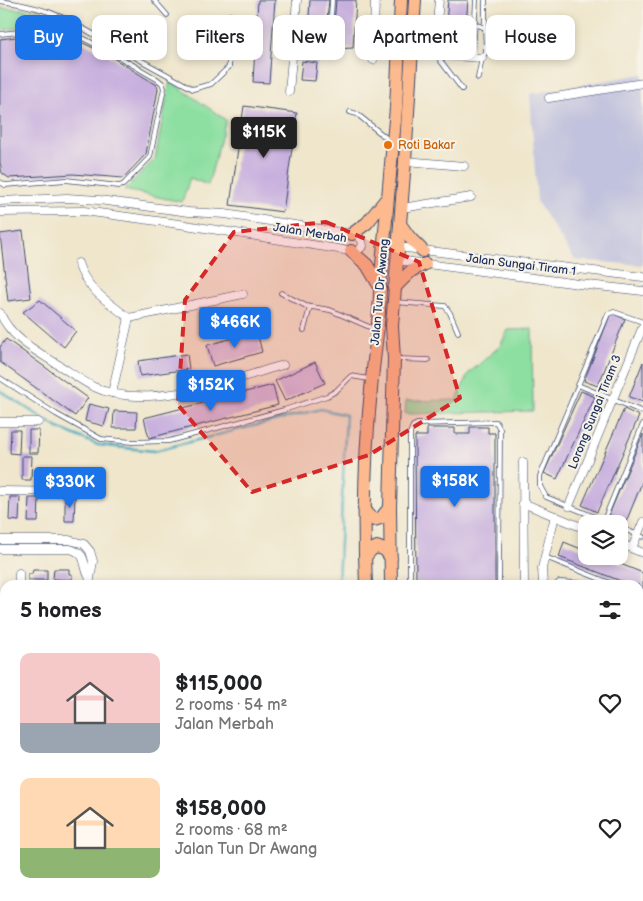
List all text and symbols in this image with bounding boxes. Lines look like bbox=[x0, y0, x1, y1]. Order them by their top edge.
chip: Buy bbox=[15, 15, 82, 60]
chip: Rent bbox=[92, 15, 167, 60]
chip: Filters bbox=[177, 15, 263, 60]
chip: New bbox=[273, 15, 345, 60]
chip: Apartment bbox=[355, 15, 476, 60]
chip: House bbox=[486, 15, 575, 60]
pin: $115K bbox=[229, 116, 299, 159]
text: $115K bbox=[242, 123, 286, 142]
place label: Roti Bakar bbox=[398, 138, 455, 153]
marker: Roti Bakar bbox=[382, 139, 394, 151]
street label: Jalan Merbah bbox=[272, 220, 348, 246]
street label: Jalan Tun Dr Awang bbox=[368, 238, 392, 346]
street label: Jalan Sungai Tiram 1 bbox=[465, 251, 577, 279]
pin: $466K bbox=[200, 306, 270, 349]
text: $466K bbox=[210, 313, 260, 332]
street label: Lorong Sungai Tiram 3 bbox=[565, 353, 625, 471]
pin: $152K bbox=[176, 370, 246, 412]
text: $152K bbox=[188, 376, 234, 395]
pin: $330K bbox=[35, 466, 105, 509]
pin: $158K bbox=[420, 466, 490, 508]
text: $158K bbox=[431, 472, 479, 491]
text: $330K bbox=[45, 473, 95, 492]
map controls bbox=[578, 515, 628, 565]
button: layers bbox=[578, 515, 628, 565]
icon: filters bbox=[596, 596, 624, 624]
text: 5 homes bbox=[20, 598, 102, 623]
text: $115,000 bbox=[175, 671, 263, 696]
icon: home bbox=[60, 673, 120, 733]
icon: heart bbox=[596, 689, 624, 717]
text: 2 rooms · 54 m² bbox=[175, 696, 287, 715]
text: Jalan Merbah bbox=[175, 715, 274, 734]
text: $158,000 bbox=[175, 796, 266, 821]
icon: home bbox=[60, 798, 120, 858]
icon: heart bbox=[596, 814, 624, 842]
text: 2 rooms · 68 m² bbox=[175, 821, 288, 840]
text: Jalan Tun Dr Awang bbox=[175, 840, 317, 859]

